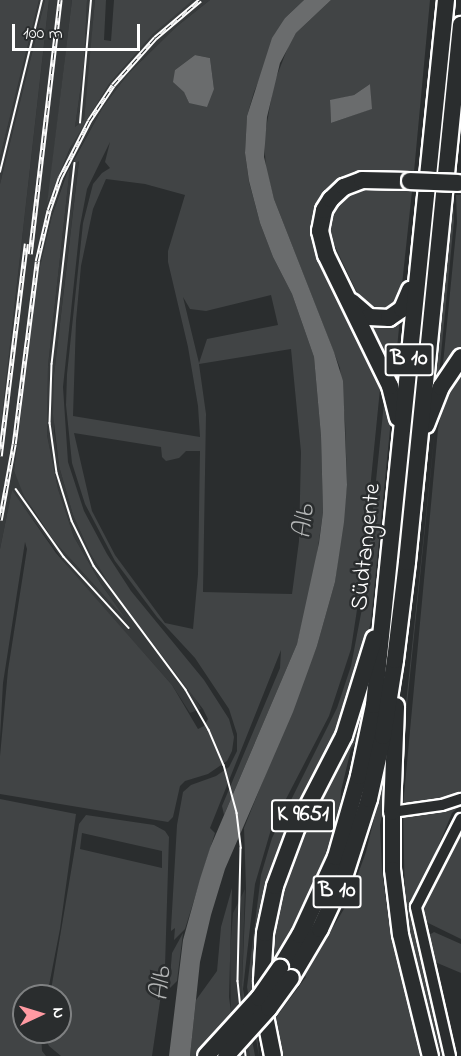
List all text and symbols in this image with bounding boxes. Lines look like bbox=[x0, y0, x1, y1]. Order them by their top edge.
scale bar bbox=[15, 12, 142, 50]
text: 100 m bbox=[23, 21, 63, 47]
road number: B 10 bbox=[384, 341, 434, 379]
street label: Südtangente bbox=[346, 482, 388, 612]
water label: Alb bbox=[288, 503, 324, 541]
road number: K 9651 bbox=[270, 797, 336, 835]
road number: B 10 bbox=[312, 873, 362, 911]
water label: Alb bbox=[146, 965, 180, 1003]
north arrow bbox=[12, 984, 72, 1044]
text: N bbox=[46, 1007, 70, 1019]

